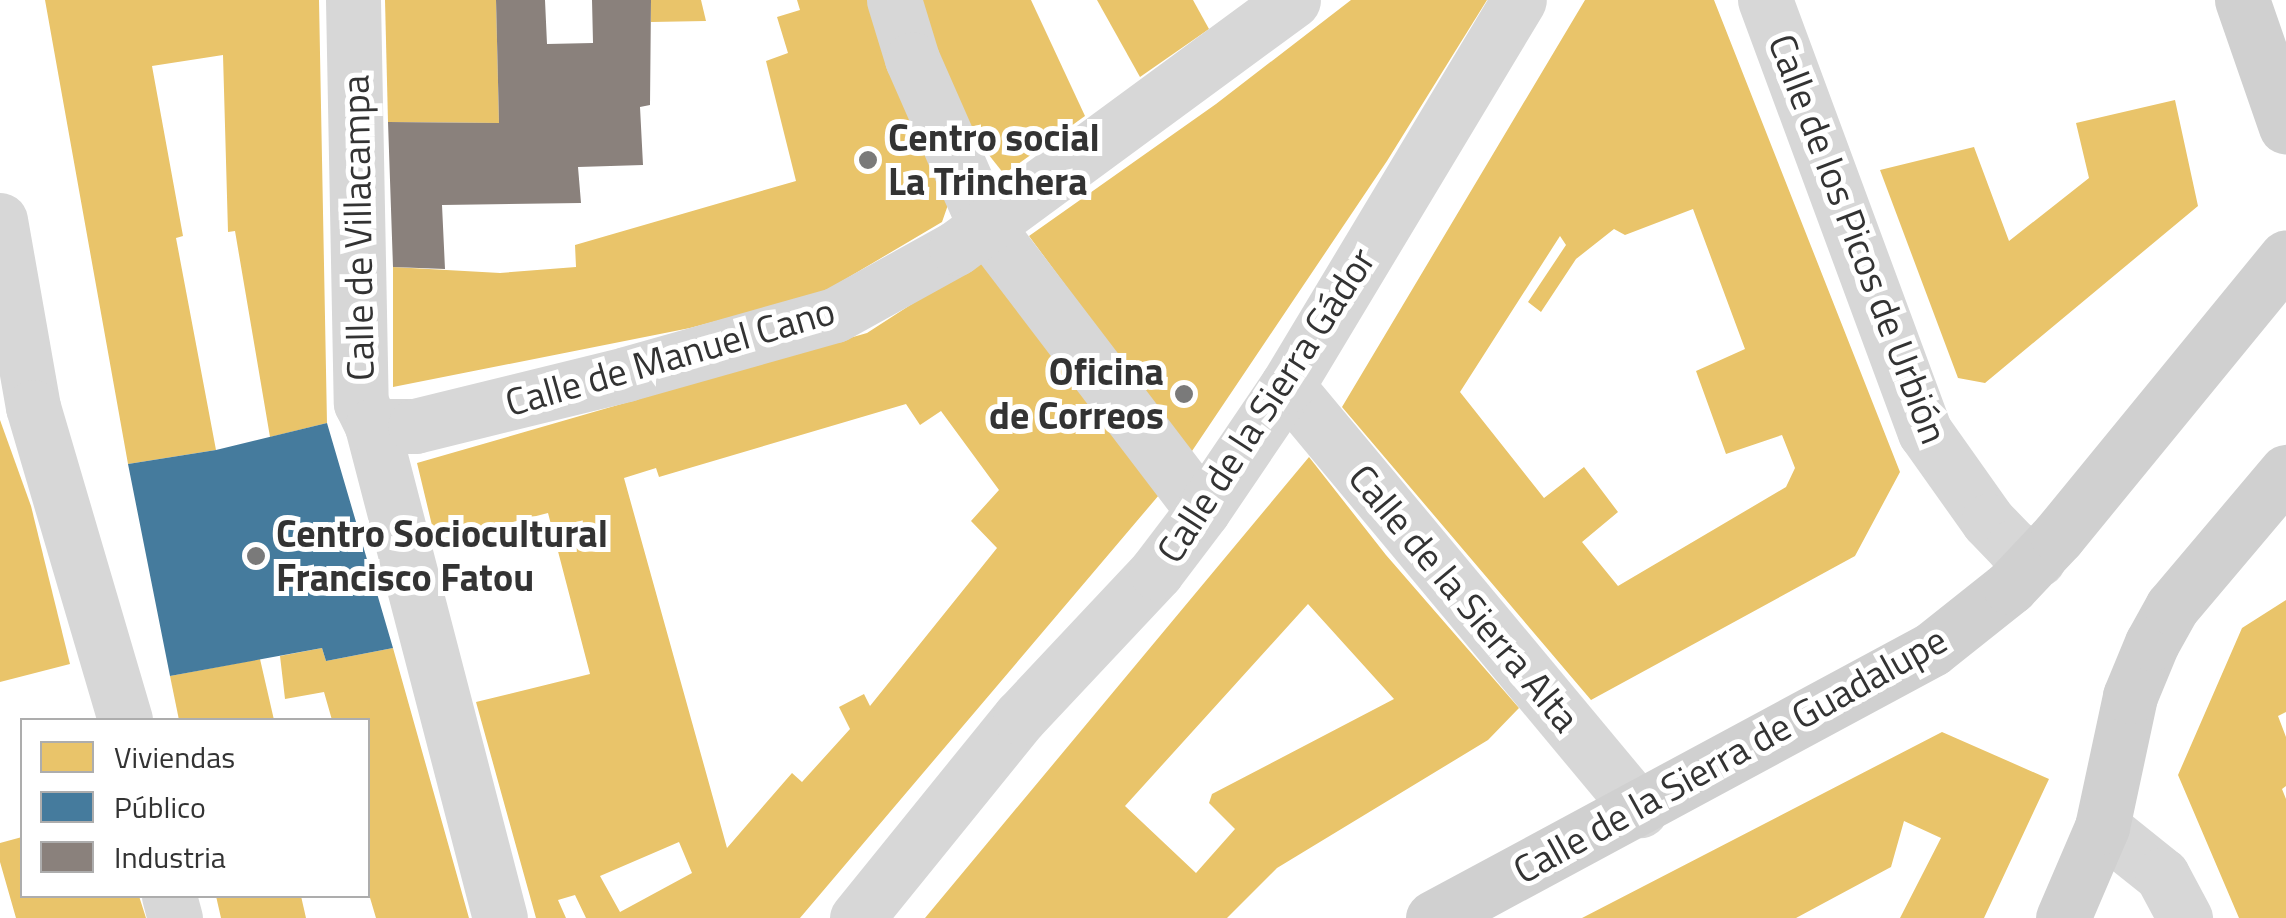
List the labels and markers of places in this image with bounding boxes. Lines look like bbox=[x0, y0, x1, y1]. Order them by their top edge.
place label: Centro social La Trinchera bbox=[888, 115, 1100, 204]
marker: Centro social La Trinchera bbox=[857, 149, 879, 171]
place label: Oficina de Correos bbox=[989, 349, 1164, 438]
marker: Oficina de Correos bbox=[1173, 383, 1195, 405]
place label: Centro Sociocultural Francisco Fatou bbox=[276, 511, 608, 600]
marker: Centro Sociocultural Francisco Fatou bbox=[245, 545, 267, 567]

